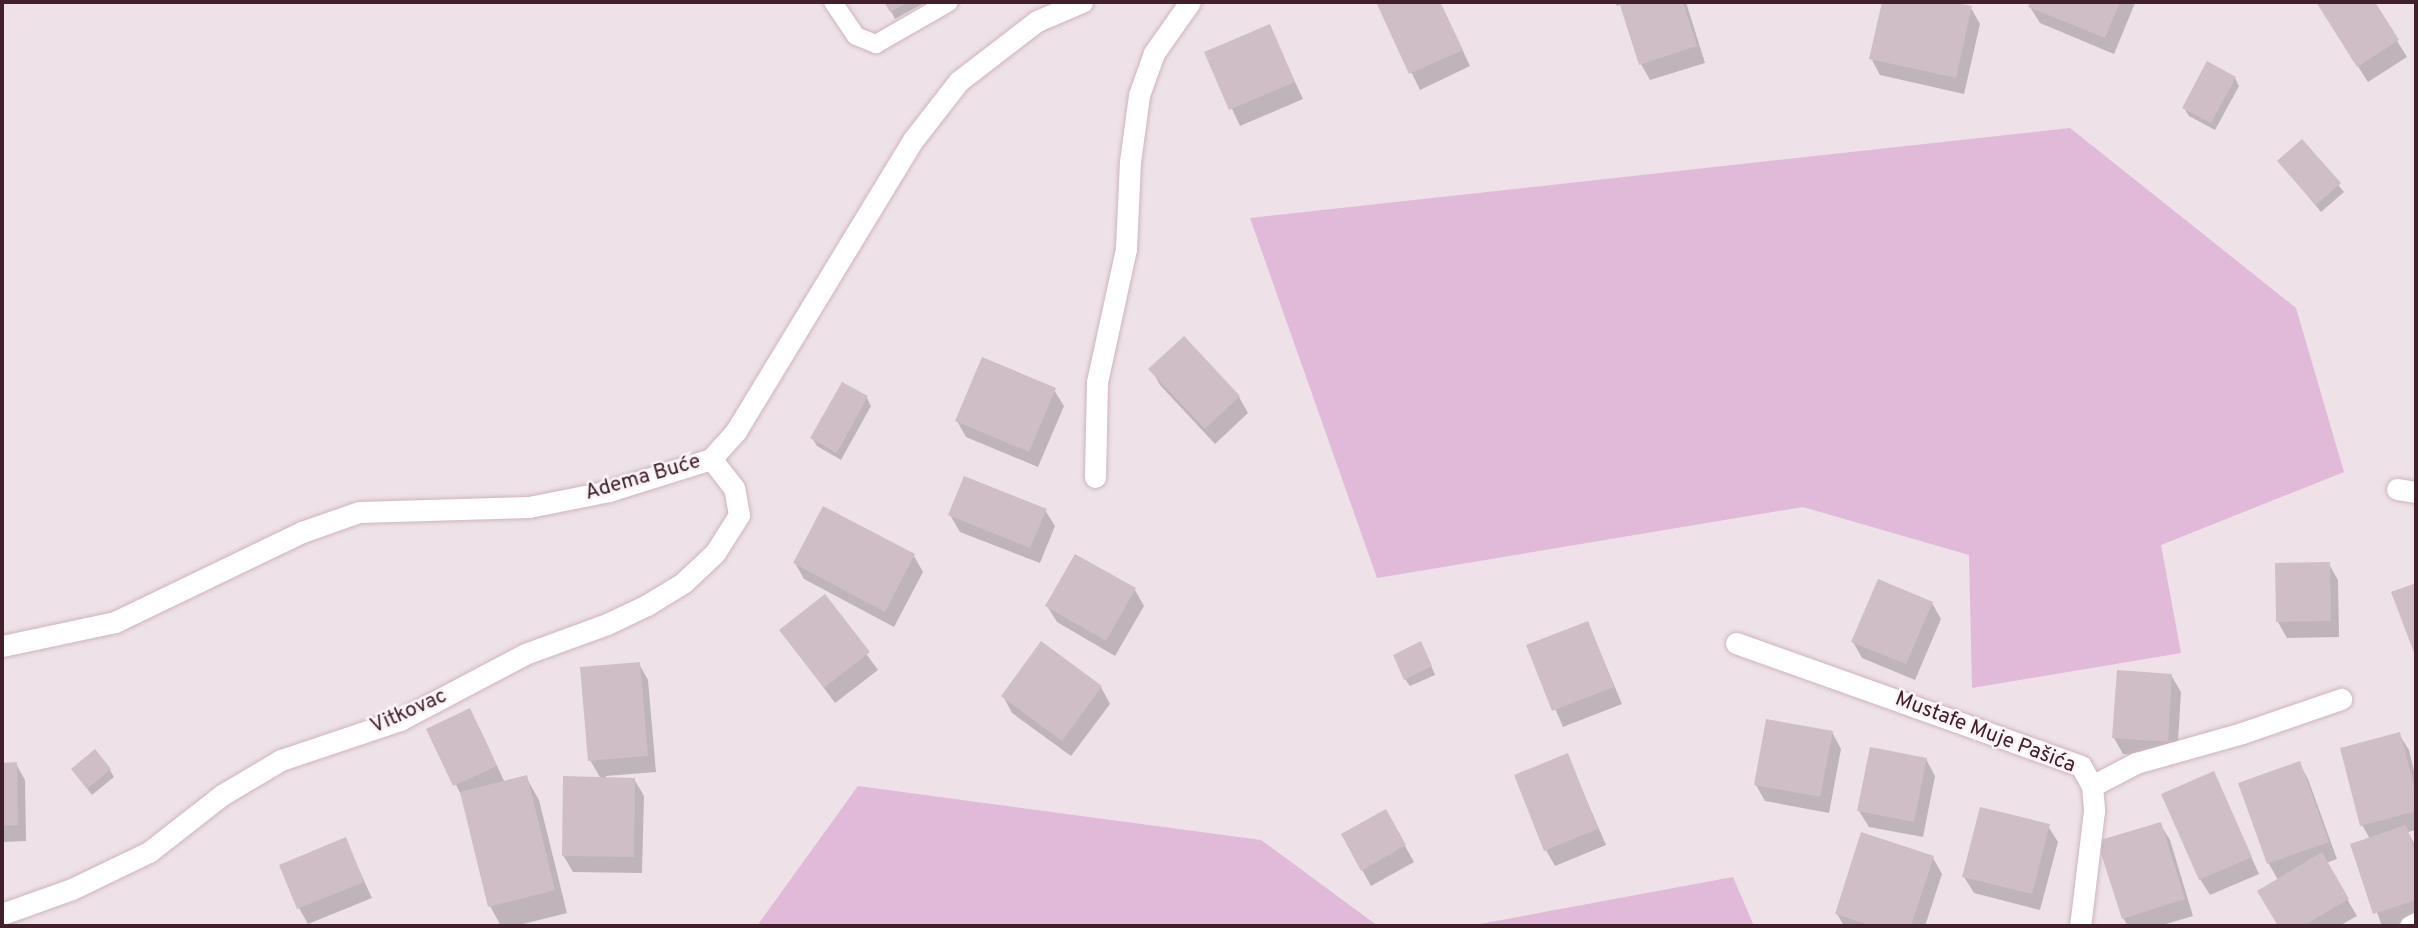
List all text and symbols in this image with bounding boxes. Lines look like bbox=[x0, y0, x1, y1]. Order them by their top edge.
street label: Adema Buće bbox=[582, 449, 704, 507]
street label: Vitkovac bbox=[367, 684, 451, 740]
street label: Mustafe Muje Pašića bbox=[1891, 687, 2079, 779]

